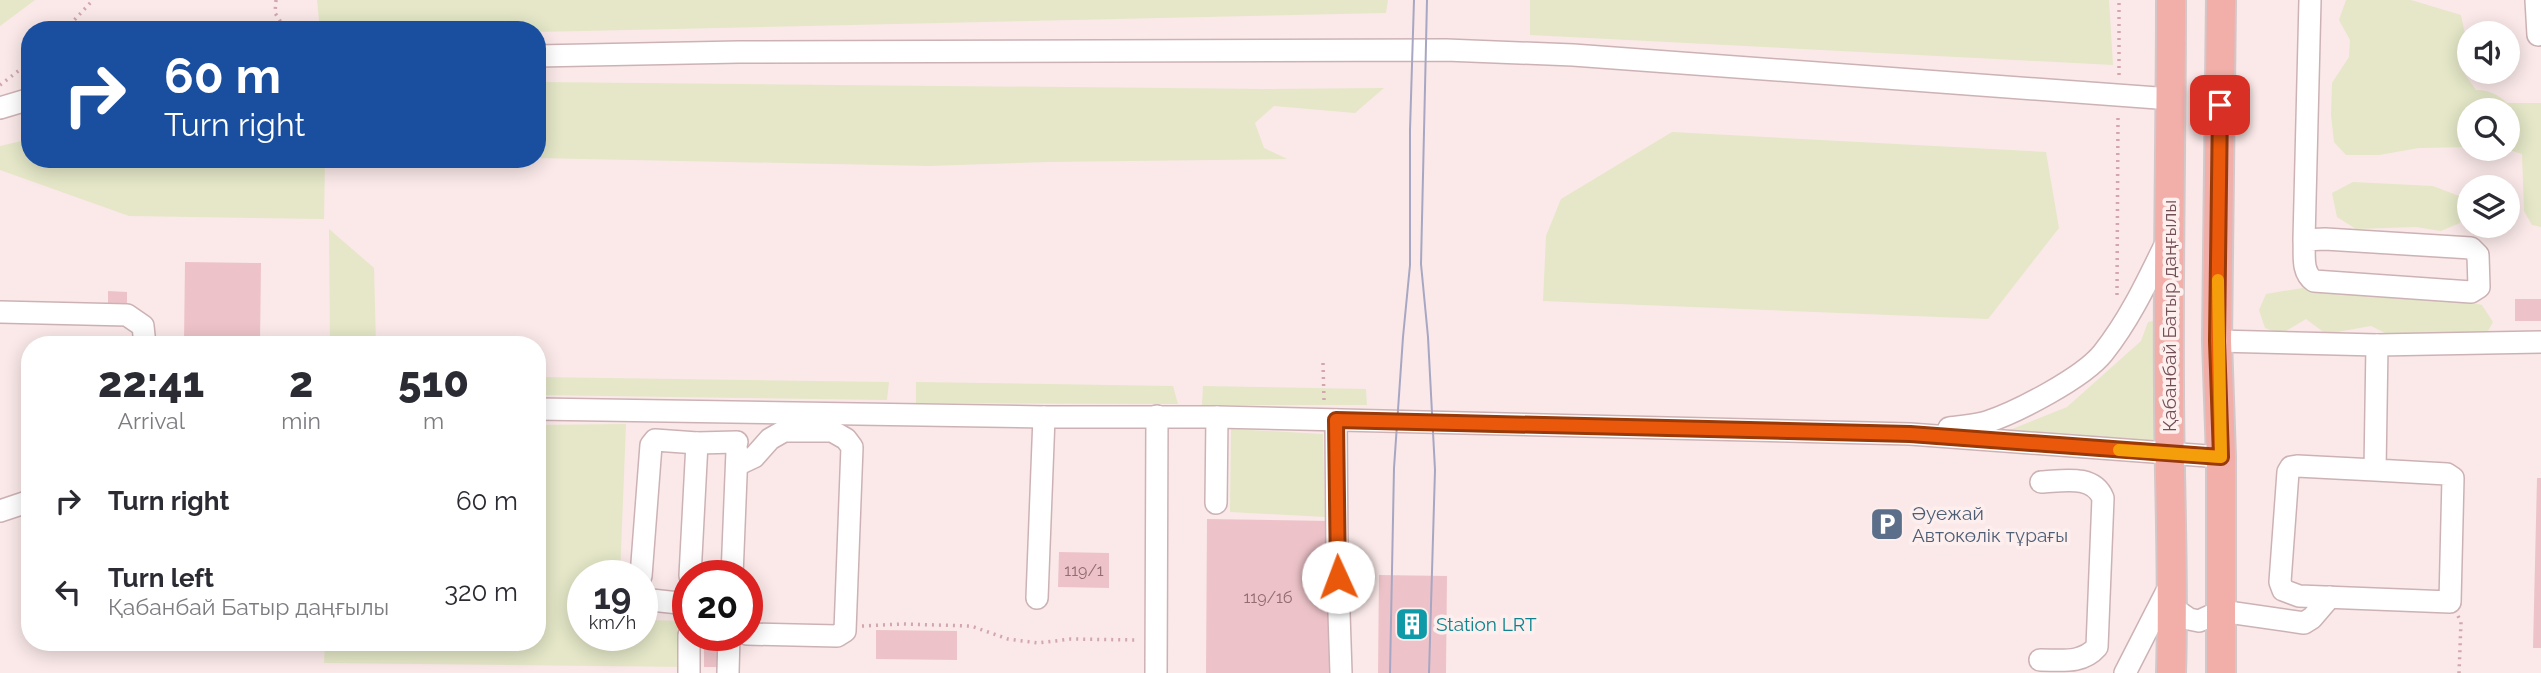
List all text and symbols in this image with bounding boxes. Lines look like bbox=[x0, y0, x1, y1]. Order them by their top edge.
map controls bbox=[2457, 21, 2520, 238]
button: sound bbox=[2457, 21, 2520, 84]
text: 60 m bbox=[164, 47, 281, 104]
icon: right bbox=[49, 49, 140, 140]
pin bbox=[2190, 75, 2250, 135]
icon: arrive bbox=[2201, 86, 2239, 124]
button: search bbox=[2457, 98, 2520, 161]
text: Turn right bbox=[164, 106, 305, 143]
button: layers bbox=[2457, 175, 2520, 238]
street label: Қабанбай Батыр даңғылы bbox=[2158, 200, 2180, 432]
text: 22:41 bbox=[98, 358, 204, 407]
text: 2 bbox=[289, 358, 313, 407]
text: 510 bbox=[398, 358, 469, 407]
text: Arrival bbox=[117, 407, 185, 434]
text: min bbox=[281, 407, 321, 434]
text: m bbox=[423, 407, 444, 434]
icon: right bbox=[49, 482, 87, 520]
text: Turn right bbox=[108, 486, 229, 516]
text: 60 m bbox=[456, 486, 518, 516]
place label: Әуежай Автокөлік тұрағы bbox=[1912, 502, 2068, 546]
parking icon: Әуежай Автокөлік тұрағы bbox=[1868, 505, 1906, 543]
position arrow bbox=[1301, 540, 1375, 614]
speed limit sign: 20 bbox=[672, 560, 763, 651]
house number: 119/1 bbox=[1064, 561, 1104, 580]
text: Turn left bbox=[108, 563, 214, 593]
icon: left bbox=[49, 573, 87, 611]
text: 19 bbox=[594, 576, 631, 617]
text: 320 m bbox=[444, 577, 518, 607]
house number: 119/1б bbox=[1244, 588, 1293, 607]
text: Қабанбай Батыр даңғылы bbox=[108, 593, 389, 620]
building icon: Station LRT bbox=[1393, 605, 1431, 643]
text: km/h bbox=[589, 612, 636, 633]
place label: Station LRT bbox=[1436, 613, 1537, 635]

